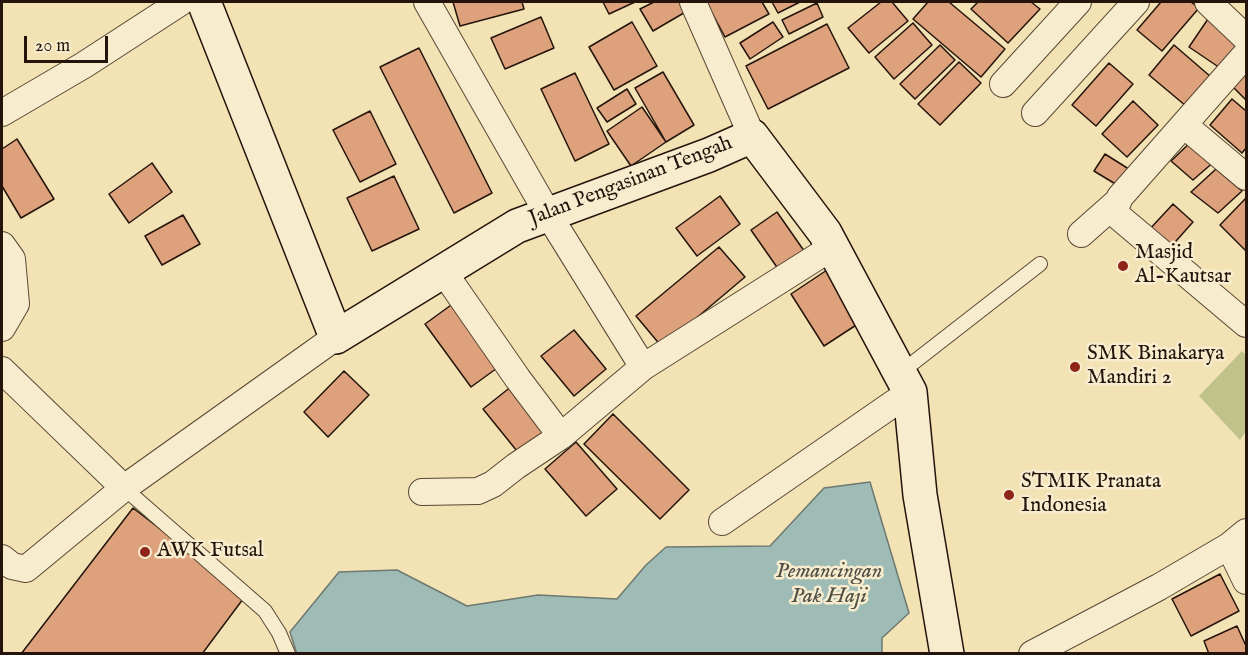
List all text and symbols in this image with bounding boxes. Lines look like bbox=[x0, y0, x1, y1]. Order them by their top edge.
scale bar bbox=[27, 24, 111, 62]
text: 20 m bbox=[35, 35, 70, 58]
street label: Jalan Pengasinan Tengah bbox=[526, 132, 736, 232]
place label: Masjid Al-Kautsar bbox=[1135, 241, 1231, 291]
marker: Masjid Al-Kautsar bbox=[1116, 259, 1130, 273]
place label: SMK Binakarya Mandiri 2 bbox=[1087, 342, 1224, 392]
marker: SMK Binakarya Mandiri 2 bbox=[1068, 360, 1082, 374]
place label: STMIK Pranata Indonesia bbox=[1021, 470, 1161, 520]
marker: STMIK Pranata Indonesia bbox=[1002, 488, 1016, 502]
place label: AWK Futsal bbox=[157, 539, 264, 565]
marker: AWK Futsal bbox=[138, 545, 152, 559]
water label: Pemancingan Pak Haji bbox=[776, 559, 882, 610]

